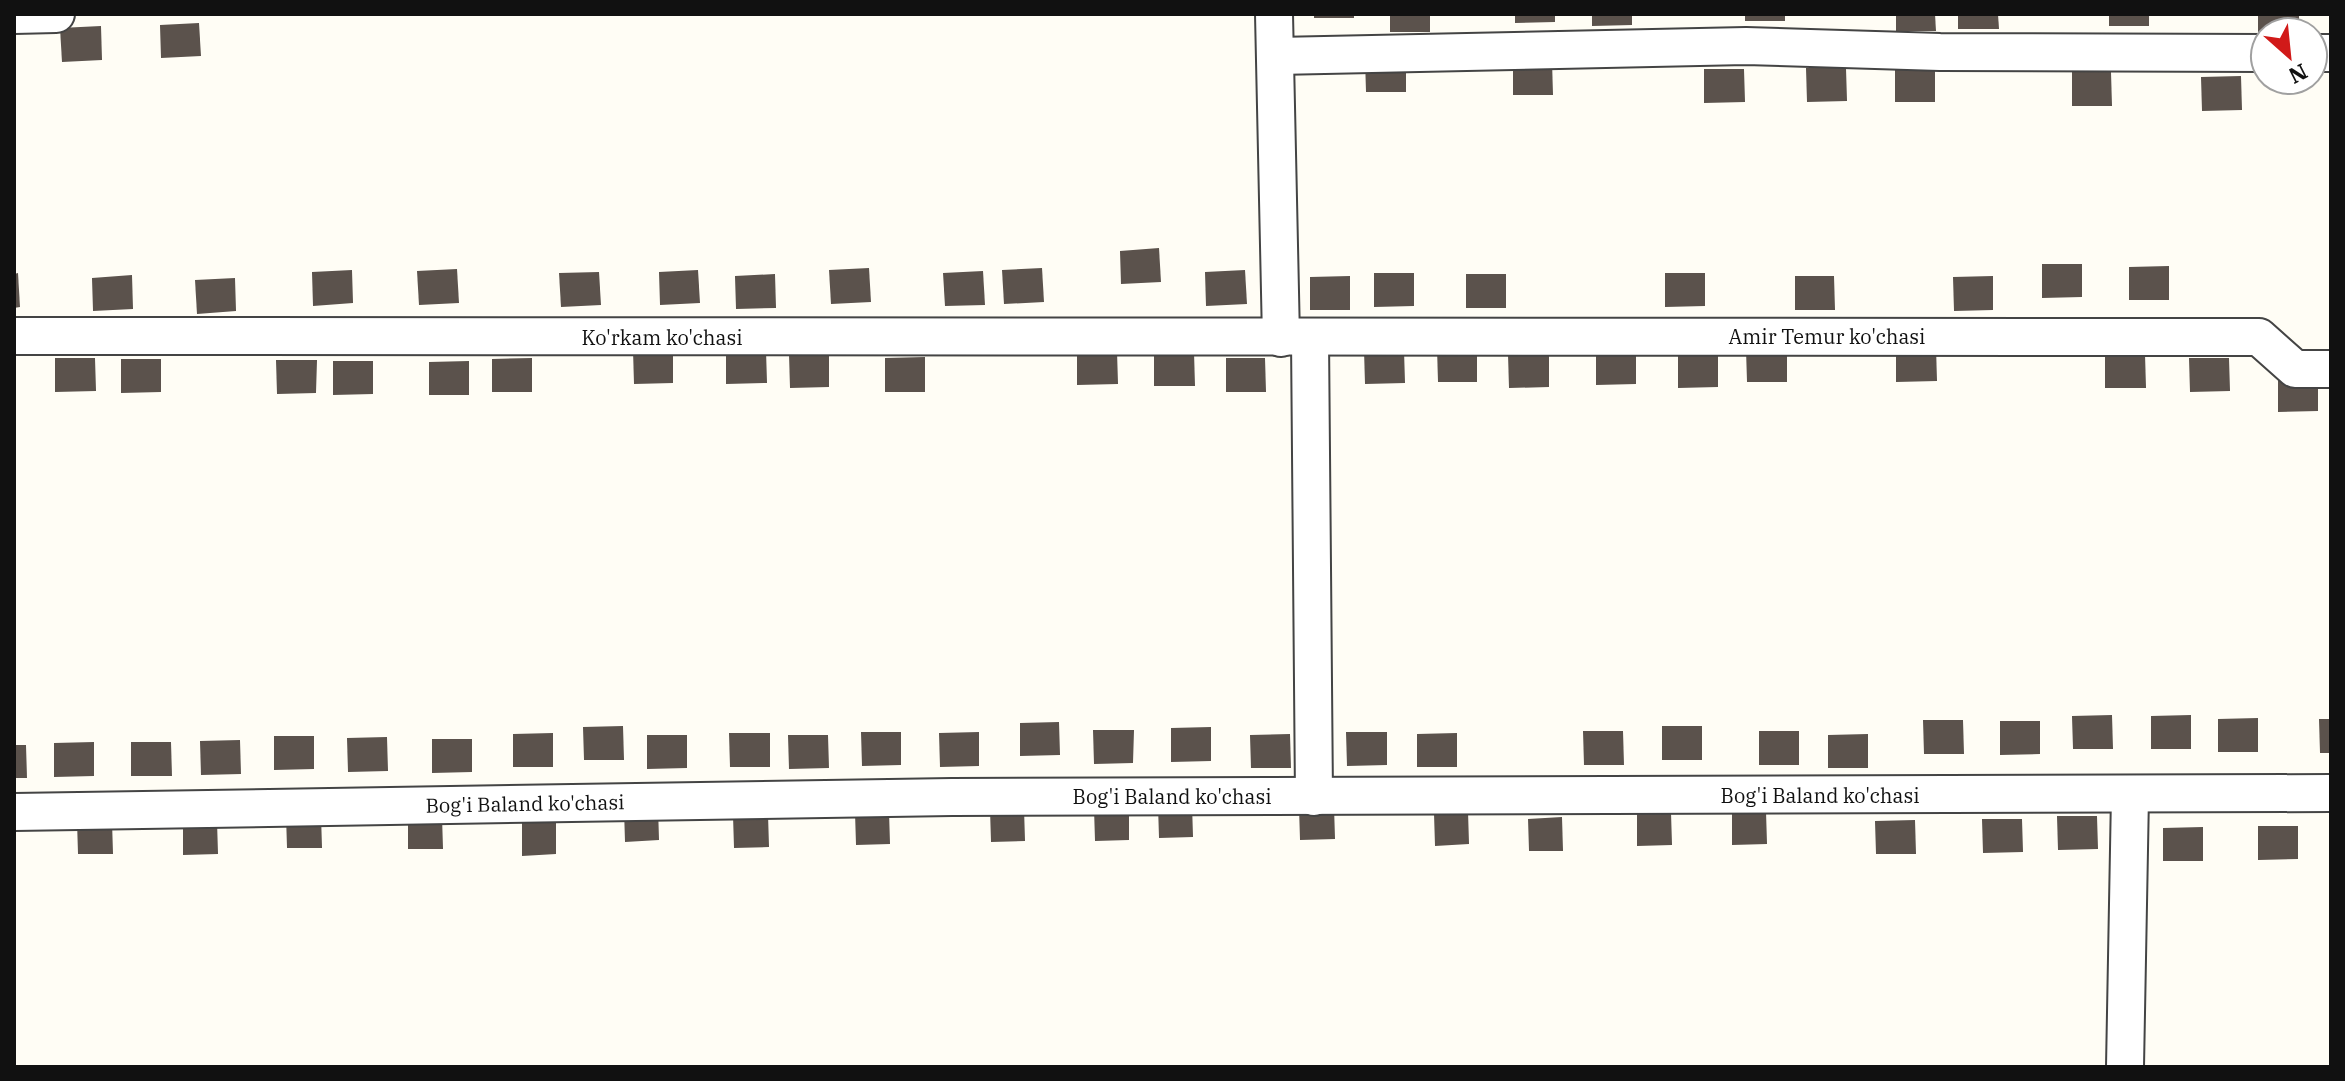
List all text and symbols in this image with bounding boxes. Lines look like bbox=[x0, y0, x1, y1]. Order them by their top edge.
north arrow bbox=[2249, 16, 2329, 96]
text: N bbox=[2284, 57, 2313, 91]
street label: Amir Temur ko'chasi bbox=[1729, 323, 1925, 350]
street label: Ko'rkam ko'chasi bbox=[582, 324, 742, 351]
street label: Bog'i Baland ko'chasi bbox=[1721, 782, 1919, 809]
street label: Bog'i Baland ko'chasi bbox=[1073, 783, 1271, 810]
street label: Bog'i Baland ko'chasi bbox=[425, 788, 625, 819]

